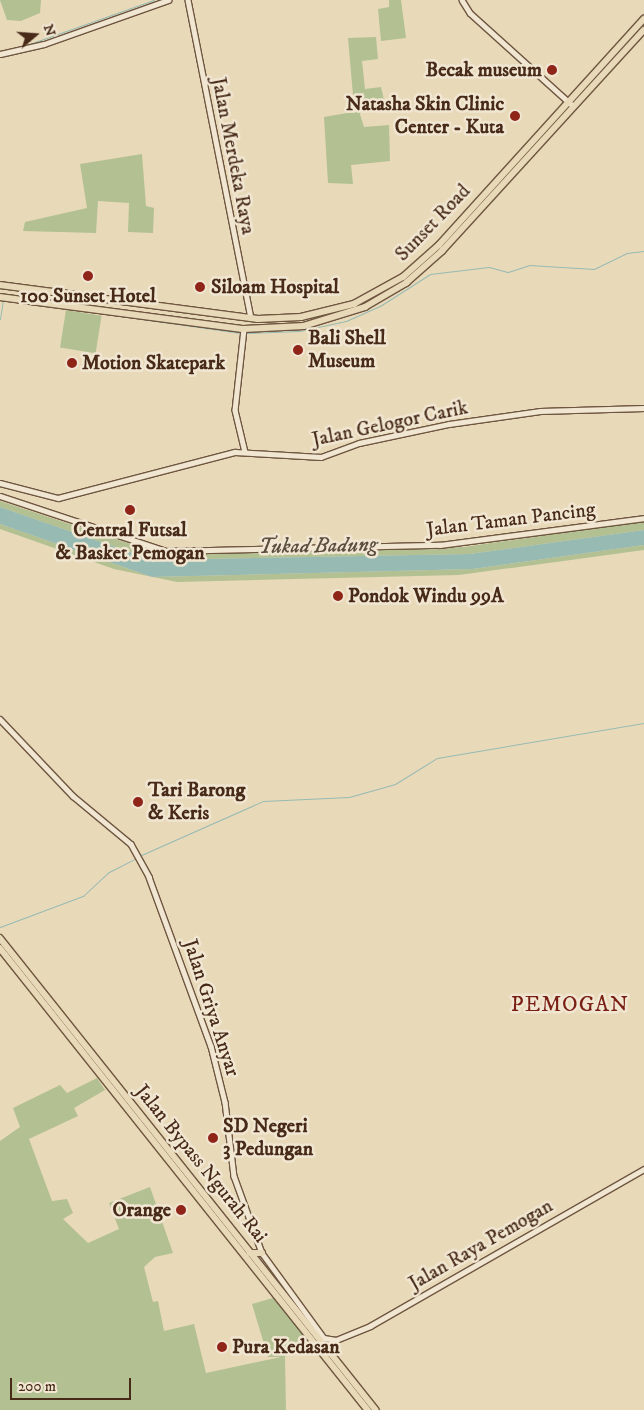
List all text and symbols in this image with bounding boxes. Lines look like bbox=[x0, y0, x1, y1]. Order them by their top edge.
north arrow bbox=[10, 10, 60, 60]
text: N bbox=[39, 22, 60, 39]
place label: Becak museum bbox=[426, 58, 542, 82]
marker: Becak museum bbox=[546, 64, 558, 76]
street label: Jalan Merdeka Raya bbox=[206, 75, 260, 237]
place label: Natasha Skin Clinic Center - Kuta bbox=[346, 92, 504, 139]
marker: Natasha Skin Clinic Center - Kuta bbox=[508, 109, 522, 123]
street label: Sunset Road bbox=[390, 180, 476, 266]
marker: 100 Sunset Hotel bbox=[82, 270, 94, 282]
place label: Siloam Hospital bbox=[211, 275, 339, 299]
marker: Siloam Hospital bbox=[193, 280, 207, 294]
place label: 100 Sunset Hotel bbox=[20, 284, 156, 308]
place label: Bali Shell Museum bbox=[308, 326, 386, 373]
marker: Bali Shell Museum bbox=[292, 344, 304, 356]
place label: Motion Skatepark bbox=[82, 351, 225, 375]
marker: Motion Skatepark bbox=[66, 357, 78, 369]
street label: Jalan Gelogor Carik bbox=[310, 396, 470, 452]
street label: Jalan Taman Pancing bbox=[425, 498, 597, 542]
marker: Central Futsal & Basket Pemogan bbox=[124, 504, 136, 516]
place label: Central Futsal & Basket Pemogan bbox=[55, 518, 205, 565]
water label: Tukad Badung bbox=[259, 532, 377, 560]
place label: Pondok Windu 99A bbox=[348, 584, 504, 608]
marker: Pondok Windu 99A bbox=[332, 590, 344, 602]
place label: Tari Barong & Keris bbox=[148, 778, 245, 825]
marker: Tari Barong & Keris bbox=[132, 796, 144, 808]
street label: Jalan Griya Anyar bbox=[178, 936, 244, 1080]
district label: PEMOGAN bbox=[510, 992, 630, 1018]
street label: Jalan Bypass Ngurah Rai bbox=[130, 1080, 272, 1248]
place label: SD Negeri 3 Pedungan bbox=[223, 1114, 313, 1161]
marker: SD Negeri 3 Pedungan bbox=[207, 1132, 219, 1144]
street label: Jalan Raya Pemogan bbox=[405, 1194, 557, 1296]
place label: Orange bbox=[112, 1198, 171, 1222]
marker: Orange bbox=[175, 1204, 187, 1216]
place label: Pura Kedasan bbox=[232, 1335, 340, 1359]
marker: Pura Kedasan bbox=[216, 1341, 228, 1353]
scale bar bbox=[12, 1368, 134, 1400]
text: 200 m bbox=[18, 1377, 56, 1396]

